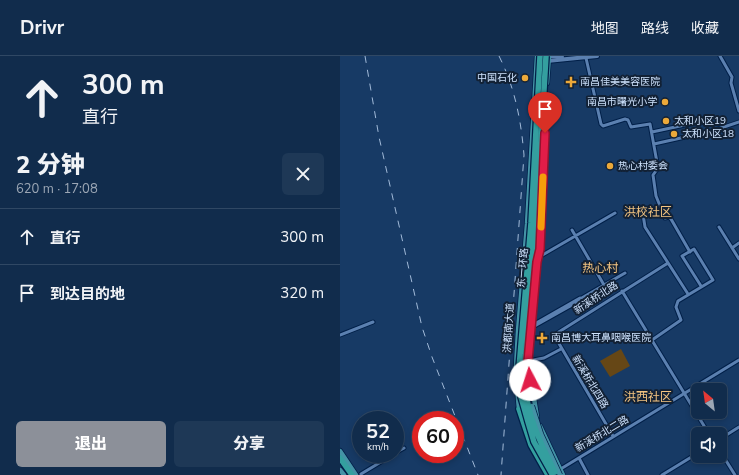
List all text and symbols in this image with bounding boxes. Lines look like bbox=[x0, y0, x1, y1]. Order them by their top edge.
text: Drivr bbox=[20, 15, 64, 41]
text: 地图 bbox=[591, 19, 619, 38]
text: 路线 bbox=[641, 19, 669, 38]
text: 收藏 bbox=[691, 19, 719, 38]
text: 300 m bbox=[82, 66, 165, 104]
place label: 中国石化 bbox=[477, 71, 517, 85]
icon: ahead bbox=[16, 72, 68, 124]
marker: 中国石化 bbox=[520, 73, 530, 83]
place label: 南昌佳美美容医院 bbox=[580, 75, 660, 89]
marker: 南昌佳美美容医院 bbox=[565, 76, 577, 88]
pin bbox=[528, 92, 562, 133]
place label: 南昌市曙光小学 bbox=[587, 95, 657, 109]
marker: 南昌市曙光小学 bbox=[660, 97, 670, 107]
icon: arrive bbox=[534, 98, 556, 120]
text: 直行 bbox=[82, 105, 118, 129]
place label: 太和小区19 bbox=[674, 114, 726, 128]
marker: 太和小区19 bbox=[661, 116, 671, 126]
place label: 太和小区18 bbox=[682, 127, 734, 141]
marker: 太和小区18 bbox=[669, 129, 679, 139]
text: 2 分钟 bbox=[16, 149, 85, 181]
button: close bbox=[282, 153, 324, 195]
place label: 热心村委会 bbox=[618, 159, 668, 173]
marker: 热心村委会 bbox=[605, 161, 615, 171]
text: 620 m · 17:08 bbox=[16, 180, 98, 198]
district label: 洪校社区 bbox=[624, 204, 672, 220]
icon: ahead bbox=[16, 226, 38, 248]
text: 300 m bbox=[280, 227, 324, 247]
text: 直行 bbox=[50, 228, 80, 248]
street label: 东一环路 bbox=[514, 247, 532, 289]
district label: 热心村 bbox=[582, 260, 619, 276]
street label: 新溪桥北路 bbox=[571, 279, 621, 317]
icon: arrive bbox=[16, 282, 38, 304]
text: 320 m bbox=[280, 283, 324, 303]
text: 到达目的地 bbox=[50, 284, 125, 304]
street label: 洪都南大道 bbox=[500, 303, 518, 353]
place label: 南昌博大耳鼻咽喉医院 bbox=[551, 331, 651, 345]
marker: 南昌博大耳鼻咽喉医院 bbox=[536, 332, 548, 344]
street label: 新溪桥北四路 bbox=[569, 353, 611, 411]
position arrow bbox=[509, 359, 551, 401]
north arrow bbox=[691, 383, 727, 419]
map controls bbox=[691, 383, 727, 463]
district label: 洪西社区 bbox=[624, 389, 672, 405]
speed limit sign: 60 bbox=[412, 411, 464, 463]
street label: 新溪桥北二路 bbox=[573, 413, 631, 455]
text: 52 bbox=[366, 418, 390, 445]
button: 退出 bbox=[16, 421, 166, 467]
button: 分享 bbox=[174, 421, 324, 467]
button: sound bbox=[691, 427, 727, 463]
text: km/h bbox=[367, 440, 389, 454]

